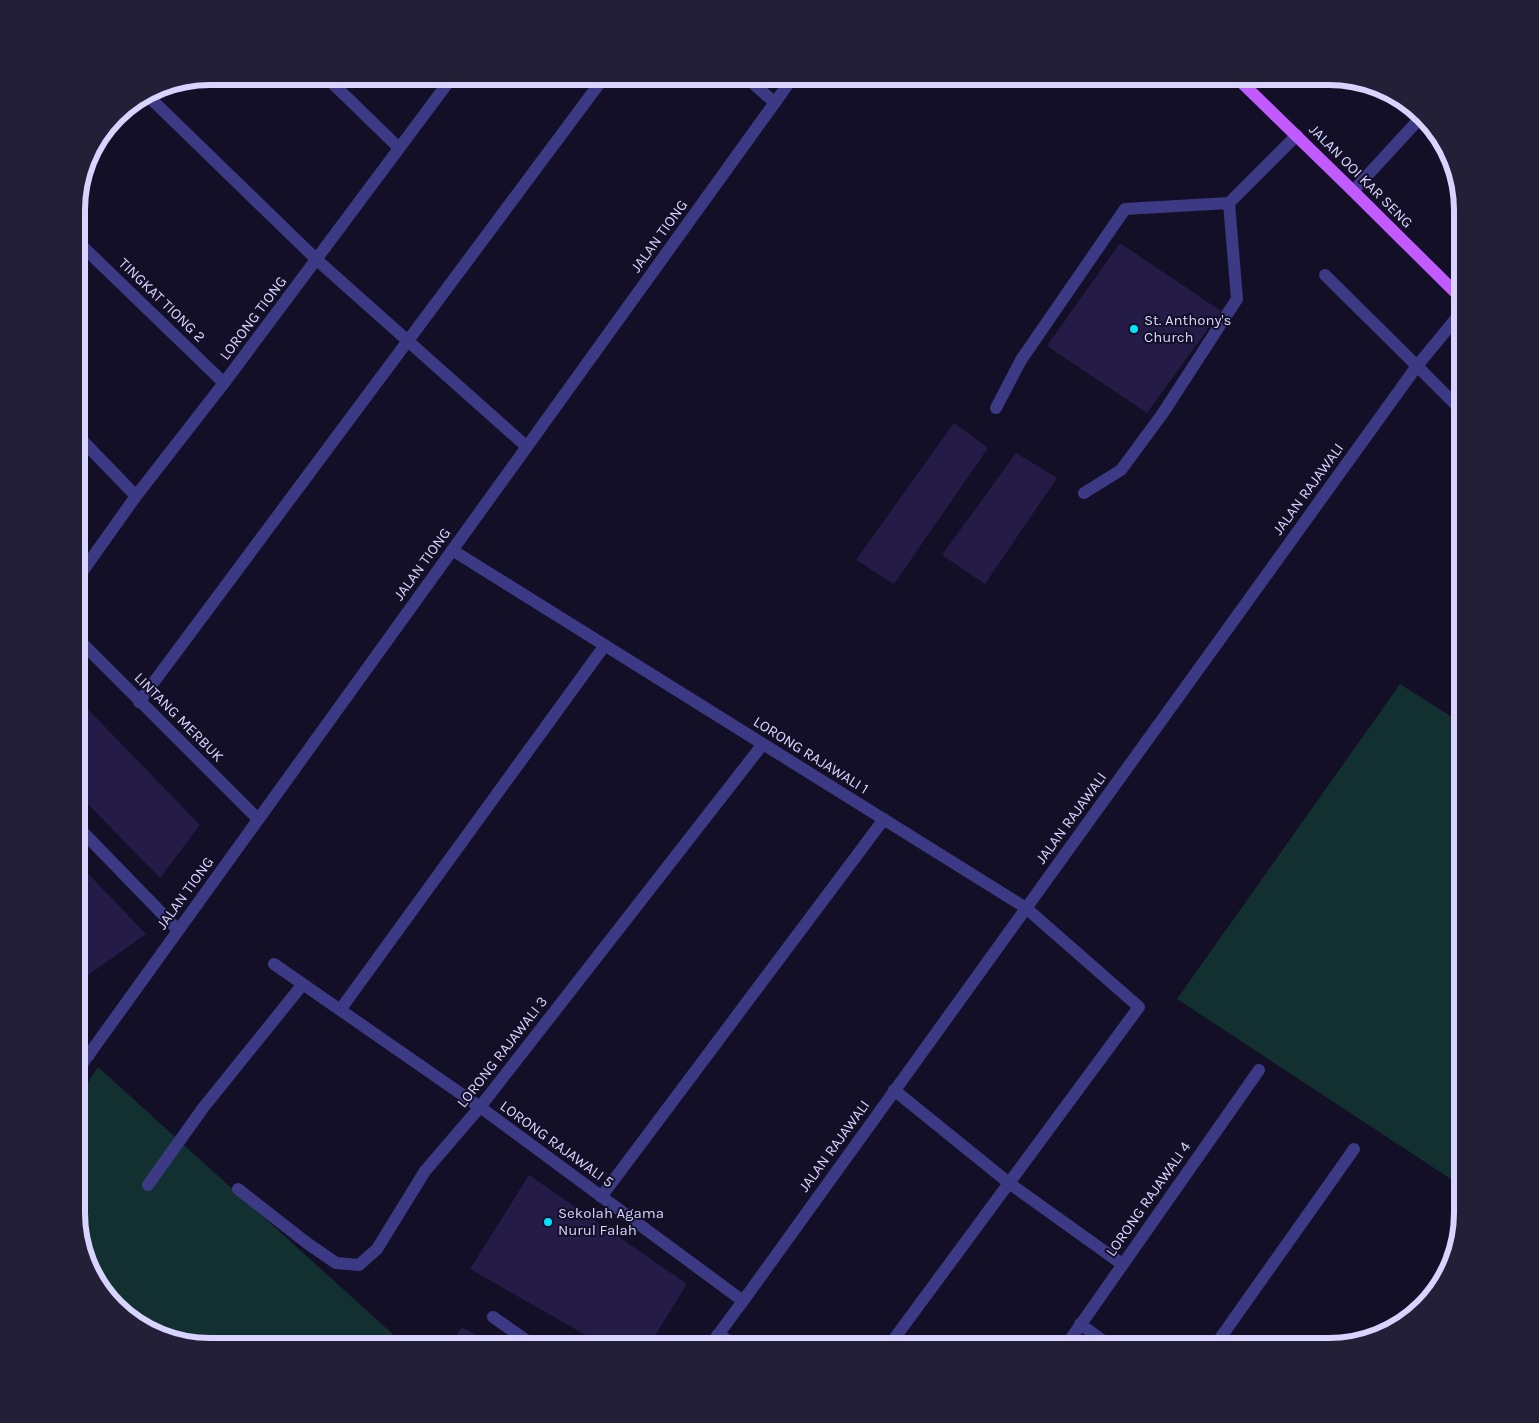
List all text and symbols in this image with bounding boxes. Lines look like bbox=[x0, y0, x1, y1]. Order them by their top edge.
street label: JALAN OOI KAR SENG bbox=[1305, 120, 1417, 232]
street label: JALAN TIONG bbox=[627, 196, 691, 276]
street label: TINGKAT TIONG 2 bbox=[115, 254, 209, 346]
street label: LORONG TIONG bbox=[216, 273, 290, 363]
place label: St. Anthony's Church bbox=[1144, 311, 1231, 346]
marker: St. Anthony's Church bbox=[1128, 323, 1140, 335]
street label: JALAN RAJAWALI bbox=[1269, 440, 1347, 538]
street label: JALAN TIONG bbox=[390, 524, 454, 604]
street label: LINTANG MERBUK bbox=[131, 669, 227, 765]
street label: LORONG RAJAWALI 1 bbox=[750, 712, 872, 798]
street label: JALAN RAJAWALI bbox=[1032, 769, 1110, 867]
street label: JALAN TIONG bbox=[153, 853, 217, 933]
street label: LORONG RAJAWALI 3 bbox=[453, 993, 551, 1111]
street label: LORONG RAJAWALI 5 bbox=[497, 1097, 617, 1191]
street label: JALAN RAJAWALI bbox=[795, 1097, 873, 1195]
street label: LORONG RAJAWALI 4 bbox=[1102, 1138, 1195, 1260]
place label: Sekolah Agama Nurul Falah bbox=[558, 1204, 664, 1239]
marker: Sekolah Agama Nurul Falah bbox=[542, 1216, 554, 1228]

